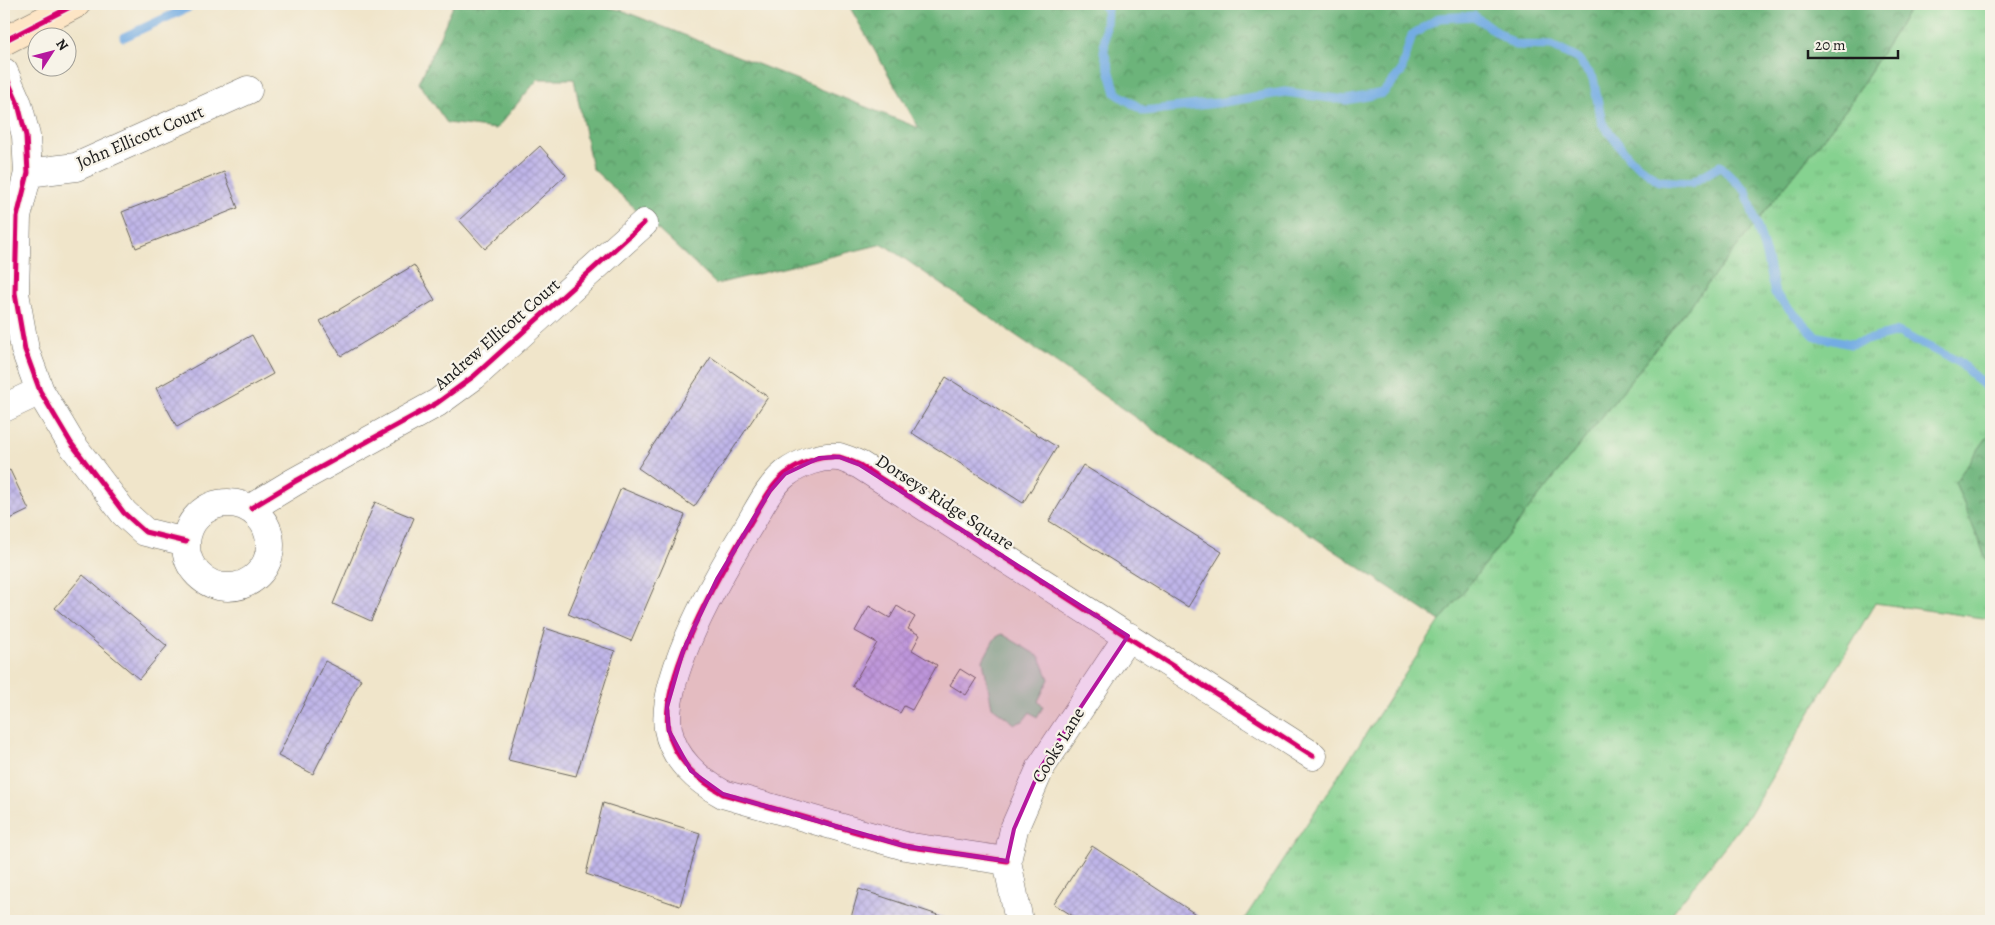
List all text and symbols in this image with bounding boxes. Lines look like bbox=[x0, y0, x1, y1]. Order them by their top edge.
north arrow bbox=[28, 28, 78, 78]
scale bar bbox=[1808, 28, 1898, 60]
text: N bbox=[51, 35, 73, 54]
text: 20 m bbox=[1815, 35, 1846, 55]
street label: John Ellicott Court bbox=[73, 99, 207, 175]
street label: Andrew Ellicott Court bbox=[428, 273, 565, 396]
street label: Dorseys Ridge Square bbox=[871, 448, 1019, 556]
street label: Cooks Lane bbox=[1026, 703, 1090, 787]

